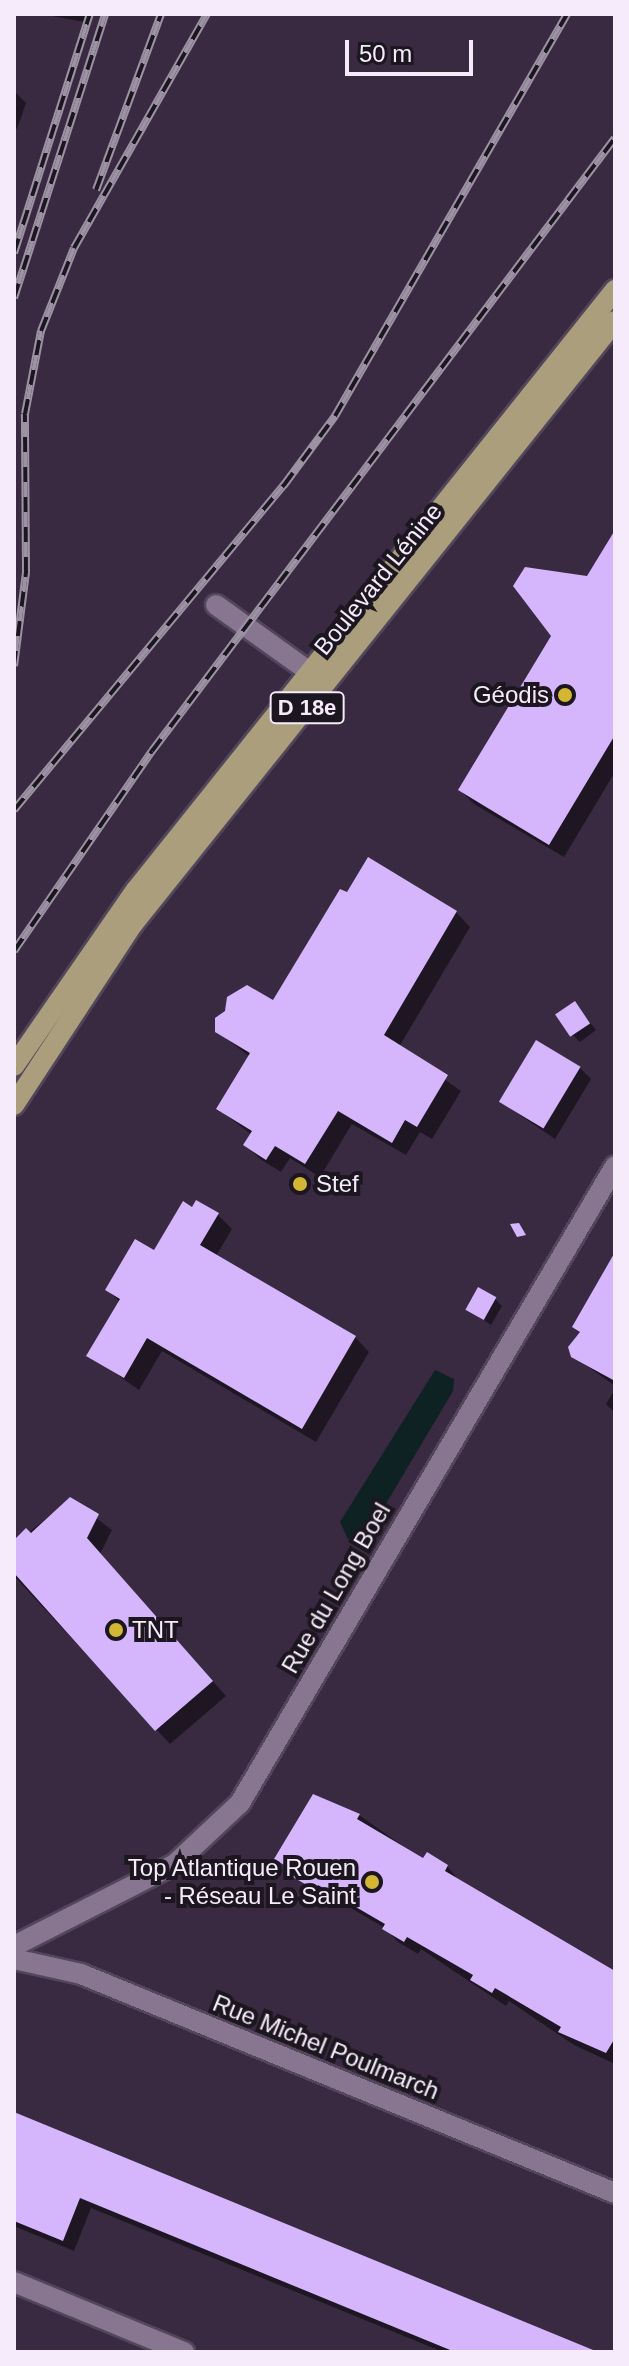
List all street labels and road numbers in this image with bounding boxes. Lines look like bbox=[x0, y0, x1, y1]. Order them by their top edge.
street label: Boulevard Lénine bbox=[308, 497, 448, 661]
road number: D 18e bbox=[269, 690, 345, 726]
street label: Rue du Long Boel bbox=[275, 1498, 397, 1678]
street label: Rue Michel Poulmarch bbox=[209, 1988, 443, 2106]

